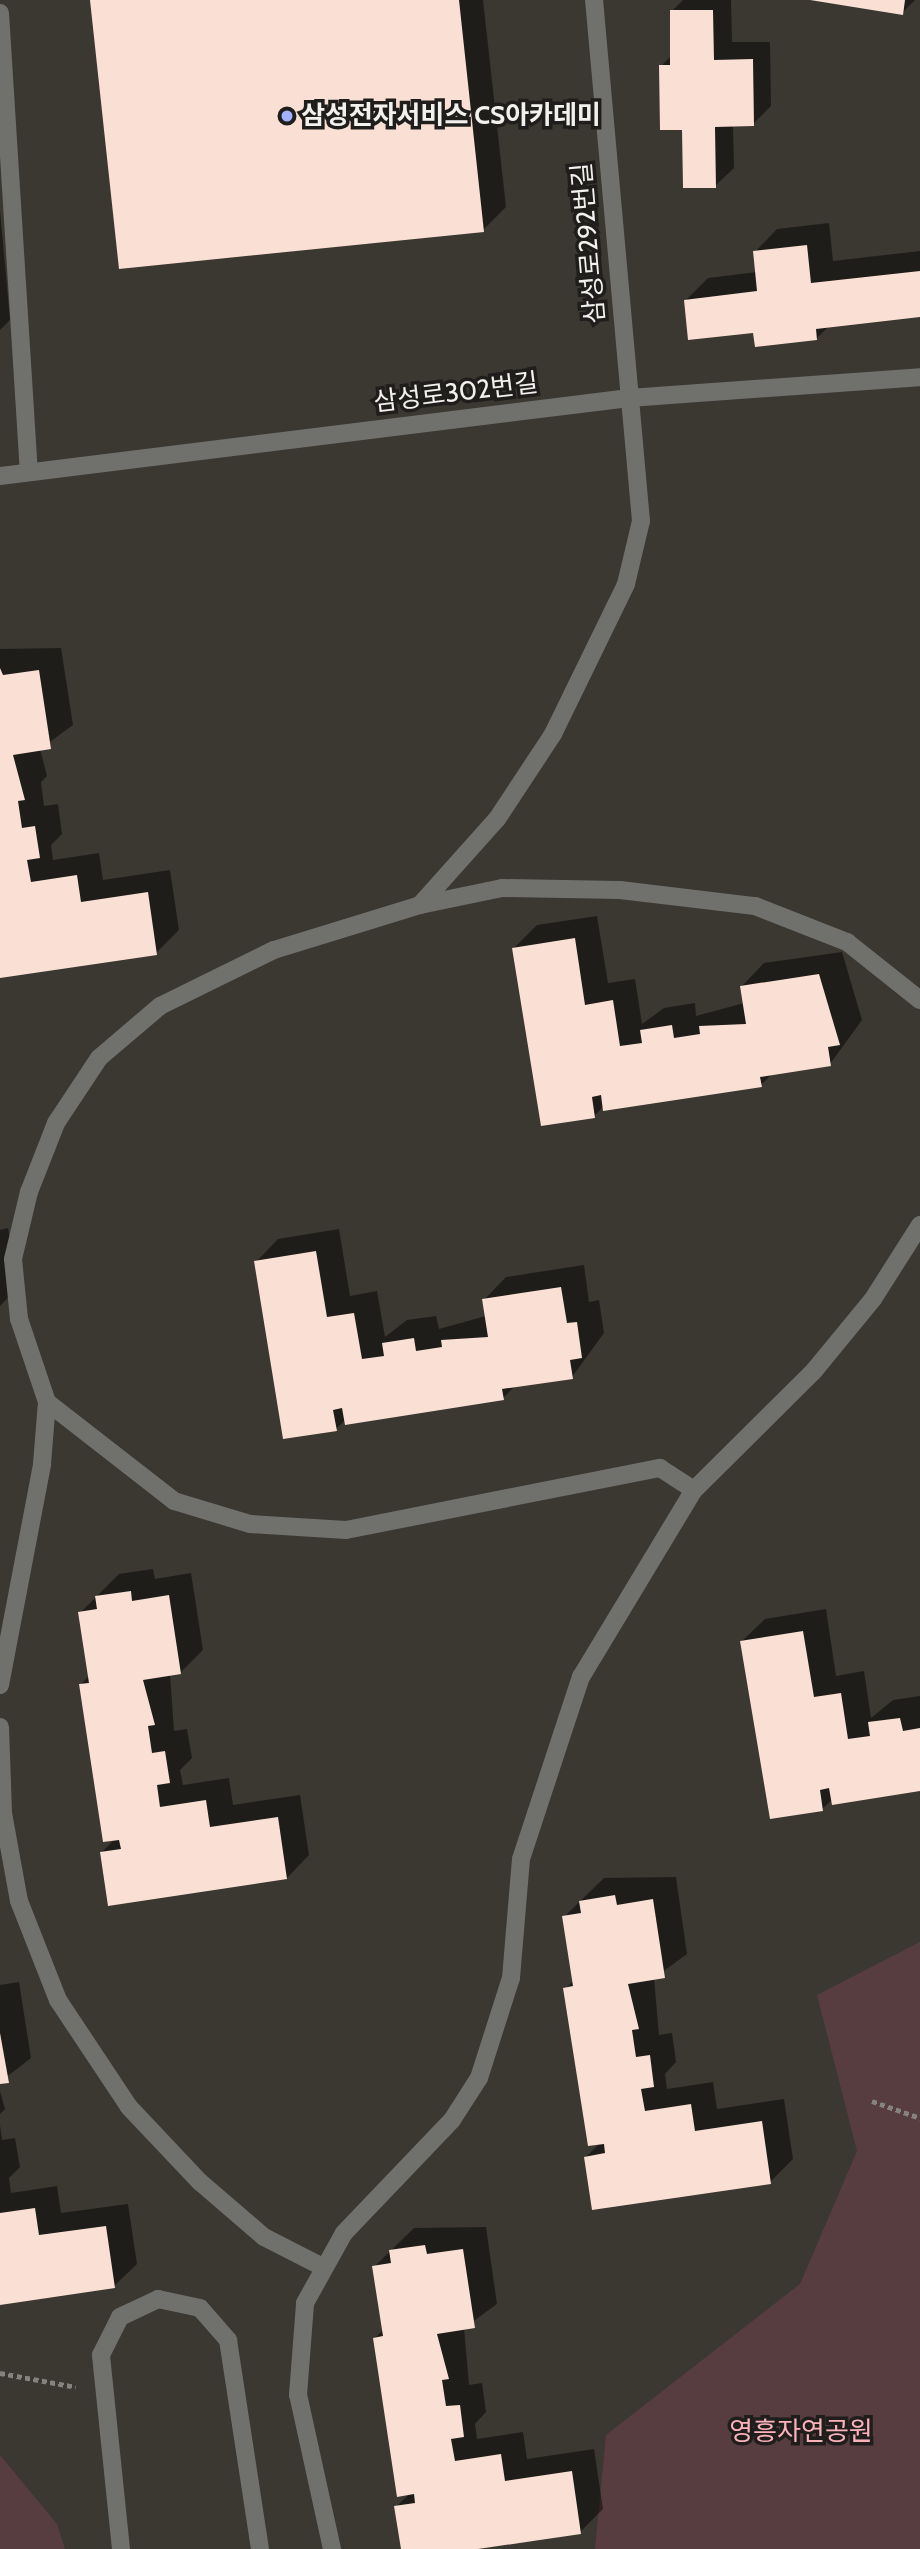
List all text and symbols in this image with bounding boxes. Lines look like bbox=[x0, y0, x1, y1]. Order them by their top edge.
place label: 삼성전자서비스 CS아카데미 bbox=[301, 100, 601, 132]
marker: 삼성전자서비스 CS아카데미 bbox=[279, 108, 295, 124]
street label: 삼성로292번길 bbox=[566, 161, 612, 325]
street label: 삼성로302번길 bbox=[372, 367, 540, 419]
park label: 영흥자연공원 bbox=[729, 2416, 873, 2448]

